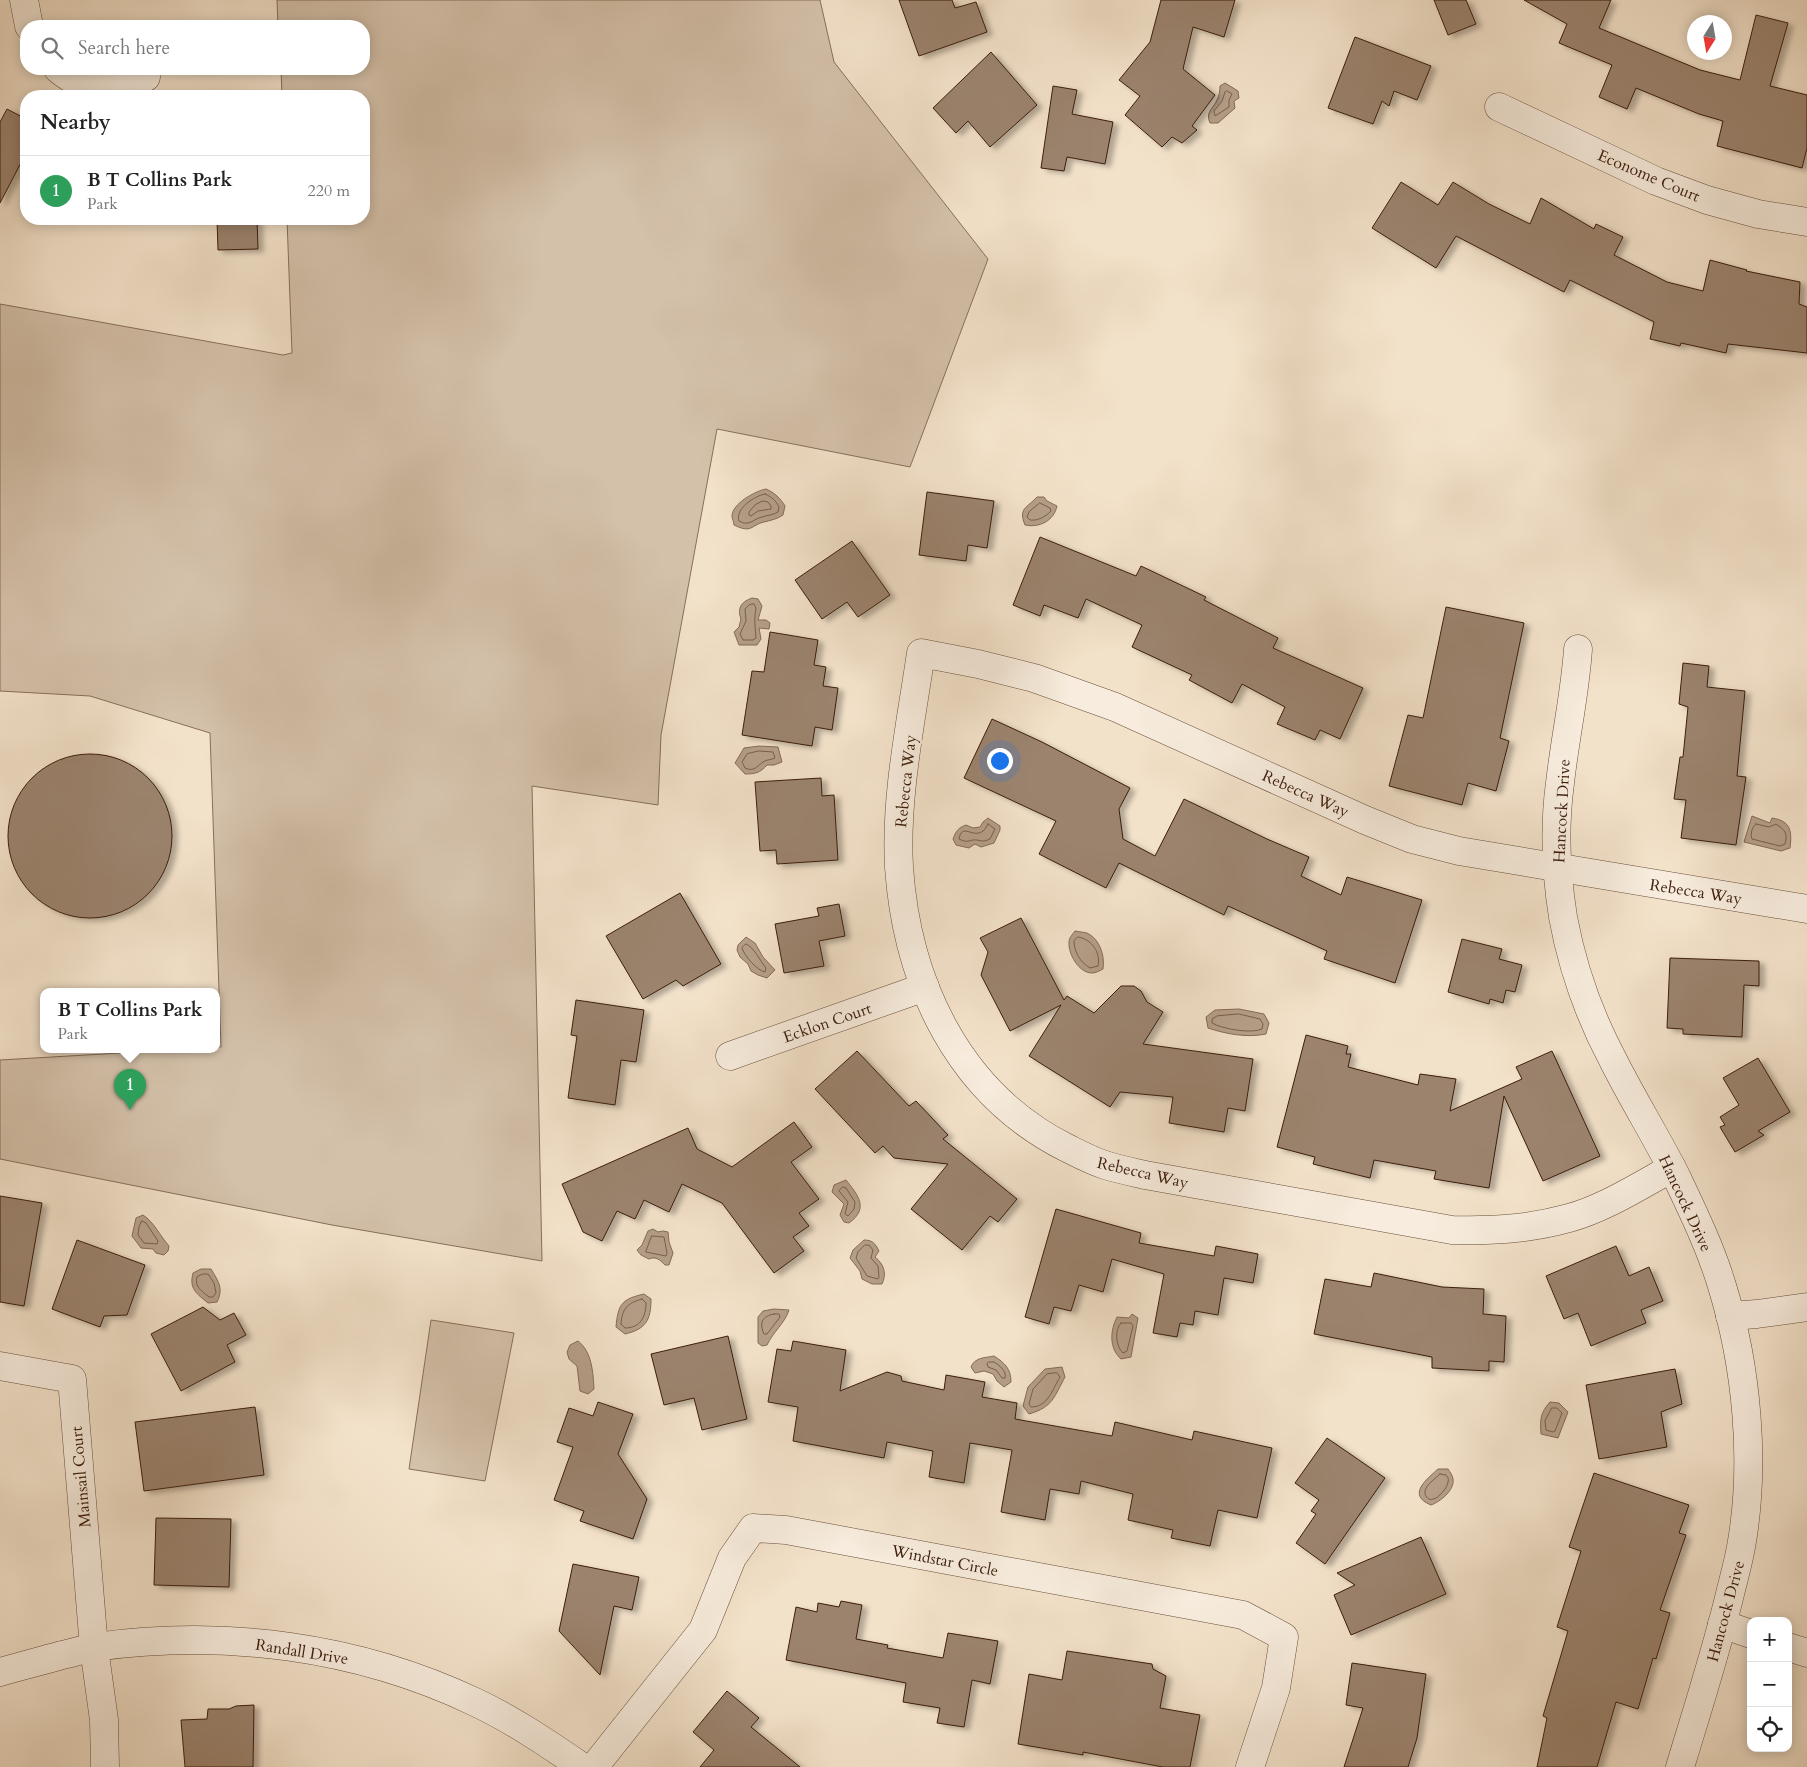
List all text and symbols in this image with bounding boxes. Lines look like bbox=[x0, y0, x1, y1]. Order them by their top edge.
north arrow bbox=[1687, 15, 1732, 60]
search box bbox=[20, 20, 370, 75]
icon: search bbox=[38, 34, 66, 62]
text: Search here bbox=[78, 35, 170, 61]
text: Nearby bbox=[40, 108, 111, 137]
street label: Econome Court bbox=[1594, 144, 1703, 207]
text: B T Collins Park bbox=[87, 167, 232, 193]
text: 1 bbox=[52, 180, 60, 202]
text: 220 m bbox=[308, 180, 350, 202]
text: Park bbox=[87, 193, 118, 215]
street label: Rebecca Way bbox=[890, 733, 922, 829]
your location bbox=[987, 748, 1013, 774]
street label: Hancock Drive bbox=[1548, 758, 1576, 864]
street label: Rebecca Way bbox=[1259, 765, 1353, 823]
street label: Rebecca Way bbox=[1648, 874, 1744, 910]
popup bbox=[40, 988, 220, 1053]
text: B T Collins Park bbox=[57, 997, 203, 1023]
street label: Ecklon Court bbox=[780, 998, 875, 1048]
text: Park bbox=[57, 1023, 88, 1045]
pin: 1 bbox=[114, 1069, 146, 1110]
street label: Rebecca Way bbox=[1095, 1152, 1191, 1194]
street label: Hancock Drive bbox=[1653, 1152, 1717, 1255]
street label: Mainsail Court bbox=[66, 1426, 96, 1528]
street label: Windstar Circle bbox=[889, 1540, 1000, 1582]
street label: Hancock Drive bbox=[1702, 1558, 1750, 1664]
map controls bbox=[1747, 1617, 1792, 1752]
button: + bbox=[1747, 1617, 1792, 1662]
street label: Randall Drive bbox=[254, 1634, 350, 1670]
button: − bbox=[1747, 1662, 1792, 1707]
button: locate bbox=[1747, 1707, 1792, 1752]

